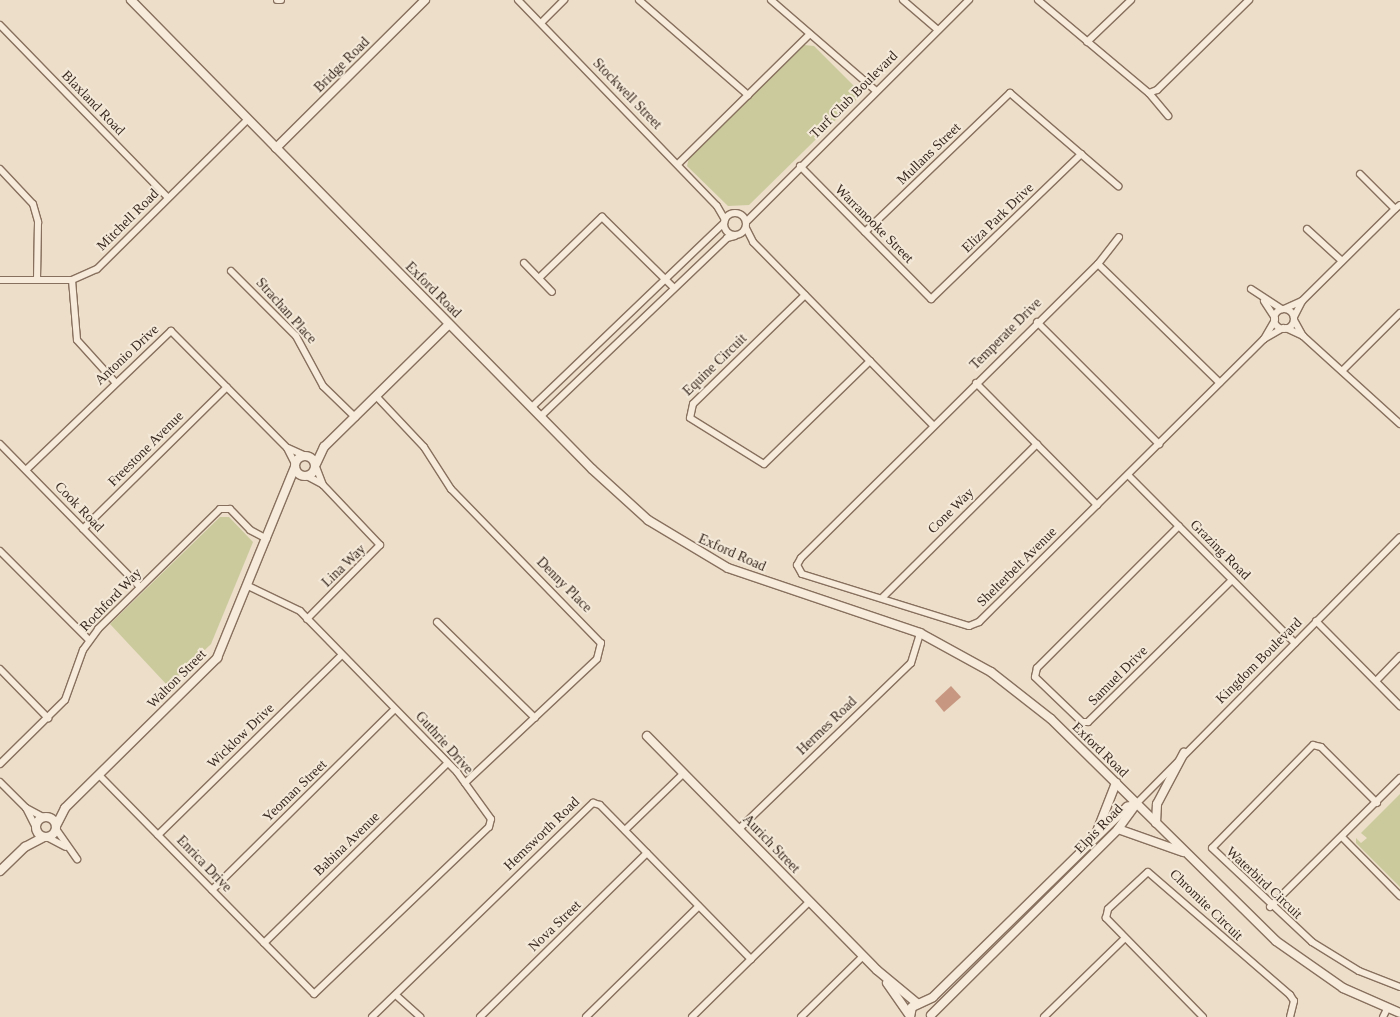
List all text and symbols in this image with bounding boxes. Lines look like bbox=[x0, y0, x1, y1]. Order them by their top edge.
street label: Bridge Road bbox=[311, 34, 373, 96]
street label: Turf Club Boulevard bbox=[807, 48, 901, 142]
street label: Stockwell Street bbox=[589, 55, 665, 133]
street label: Blaxland Road bbox=[58, 67, 128, 139]
street label: Mullans Street bbox=[894, 119, 964, 189]
street label: Eliza Park Drive bbox=[959, 180, 1037, 256]
street label: Warranooke Street bbox=[831, 181, 917, 267]
street label: Mitchell Road bbox=[94, 186, 162, 254]
street label: Exford Road bbox=[402, 259, 464, 321]
street label: Strachan Place bbox=[252, 275, 320, 347]
street label: Temperate Drive bbox=[967, 295, 1045, 373]
street label: Antonio Drive bbox=[92, 321, 162, 389]
street label: Equine Circuit bbox=[680, 330, 750, 400]
street label: Freestone Avenue bbox=[105, 408, 187, 490]
street label: Cook Road bbox=[51, 478, 107, 536]
street label: Cone Way bbox=[924, 484, 978, 538]
street label: Grazing Road bbox=[1186, 516, 1254, 584]
street label: Shelterbelt Avenue bbox=[973, 523, 1061, 611]
street label: Exford Road bbox=[696, 531, 768, 575]
street label: Lina Way bbox=[319, 541, 369, 591]
street label: Denny Place bbox=[533, 554, 595, 616]
street label: Rochford Way bbox=[77, 565, 145, 635]
street label: Kingdom Boulevard bbox=[1213, 615, 1305, 707]
street label: Samuel Drive bbox=[1085, 643, 1151, 709]
street label: Walton Street bbox=[144, 646, 210, 712]
street label: Hermes Road bbox=[794, 693, 860, 759]
street label: Wicklow Drive bbox=[204, 700, 278, 772]
street label: Guthrie Drive bbox=[412, 708, 476, 778]
street label: Exford Road bbox=[1068, 719, 1132, 781]
street label: Yeoman Street bbox=[260, 756, 330, 826]
street label: Hemsworth Road bbox=[501, 794, 583, 874]
street label: Elpis Road bbox=[1071, 801, 1127, 857]
street label: Babina Avenue bbox=[310, 808, 384, 880]
street label: Aurich Street bbox=[739, 811, 803, 877]
street label: Enrica Drive bbox=[173, 832, 235, 896]
street label: Waterbird Circuit bbox=[1222, 843, 1306, 923]
street label: Chromite Circuit bbox=[1166, 866, 1246, 944]
street label: Nova Street bbox=[525, 897, 585, 955]

